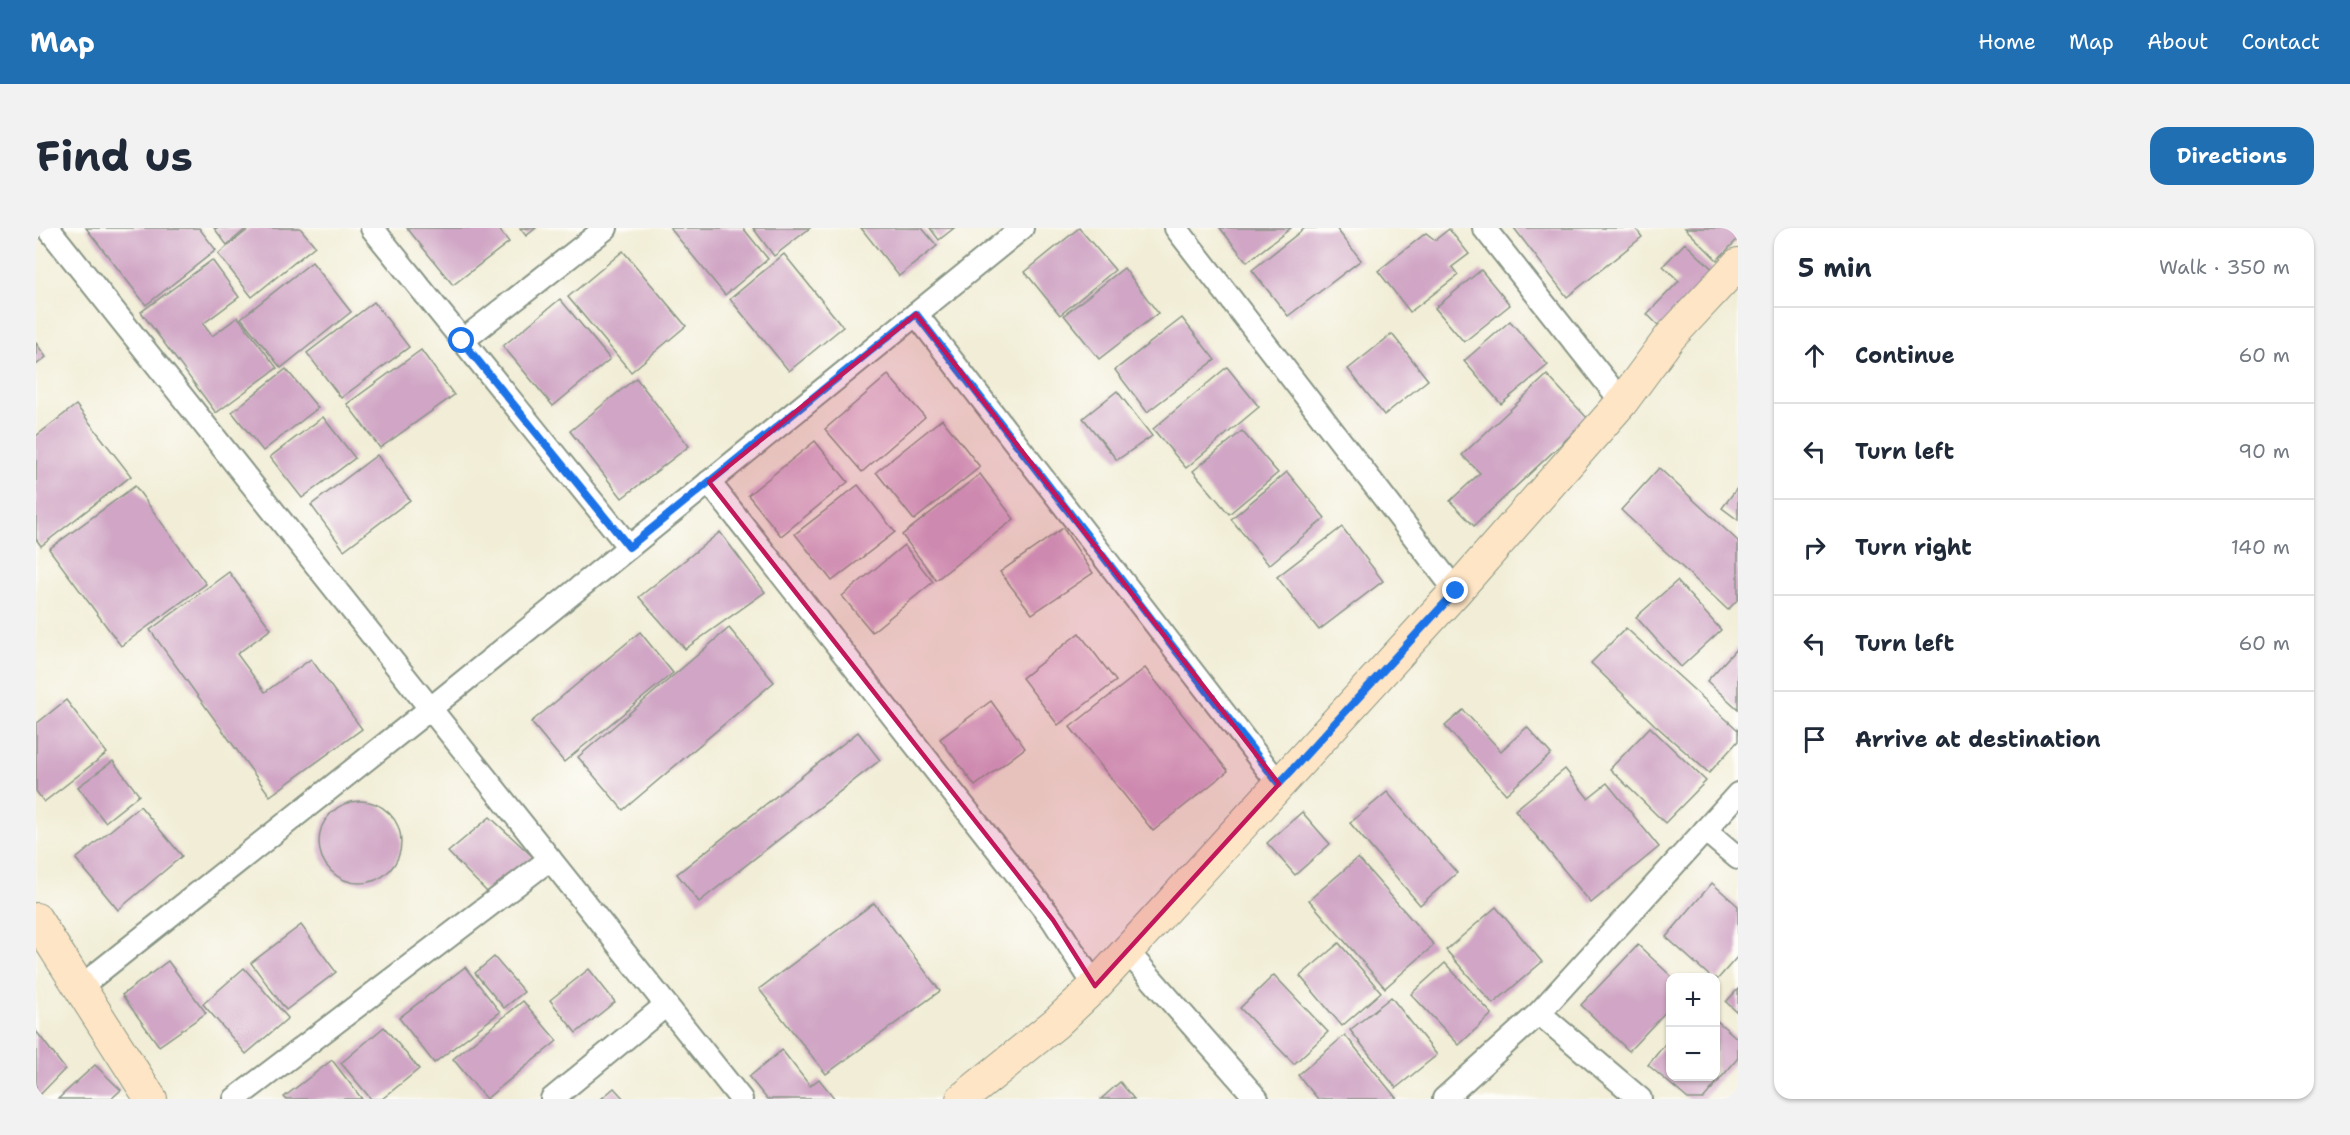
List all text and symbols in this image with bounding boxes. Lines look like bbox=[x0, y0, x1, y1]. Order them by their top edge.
text: Map bbox=[30, 23, 95, 61]
text: Home bbox=[1978, 28, 2036, 56]
text: Map bbox=[2069, 28, 2114, 56]
text: About bbox=[2147, 28, 2208, 56]
text: Contact bbox=[2241, 28, 2320, 56]
button: Directions bbox=[2150, 127, 2314, 185]
text: Find us bbox=[36, 128, 193, 184]
text: 5 min bbox=[1798, 250, 1872, 285]
text: Walk · 350 m bbox=[2159, 254, 2290, 280]
route start bbox=[448, 327, 474, 353]
icon: ahead bbox=[1798, 339, 1831, 372]
text: Continue bbox=[1855, 341, 1955, 370]
text: 60 m bbox=[2238, 342, 2290, 368]
icon: left bbox=[1798, 435, 1831, 468]
text: Turn left bbox=[1855, 437, 1954, 466]
text: 90 m bbox=[2238, 438, 2290, 464]
icon: right bbox=[1798, 531, 1831, 564]
text: Turn right bbox=[1855, 533, 1972, 562]
text: 140 m bbox=[2231, 534, 2290, 560]
route end bbox=[1442, 577, 1468, 603]
icon: left bbox=[1798, 627, 1831, 660]
text: Turn left bbox=[1855, 629, 1954, 658]
text: 60 m bbox=[2238, 630, 2290, 656]
icon: arrive bbox=[1798, 723, 1831, 756]
text: Arrive at destination bbox=[1855, 725, 2101, 754]
map controls bbox=[1666, 973, 1720, 1081]
button: + bbox=[1666, 973, 1720, 1027]
button: − bbox=[1666, 1027, 1720, 1081]

